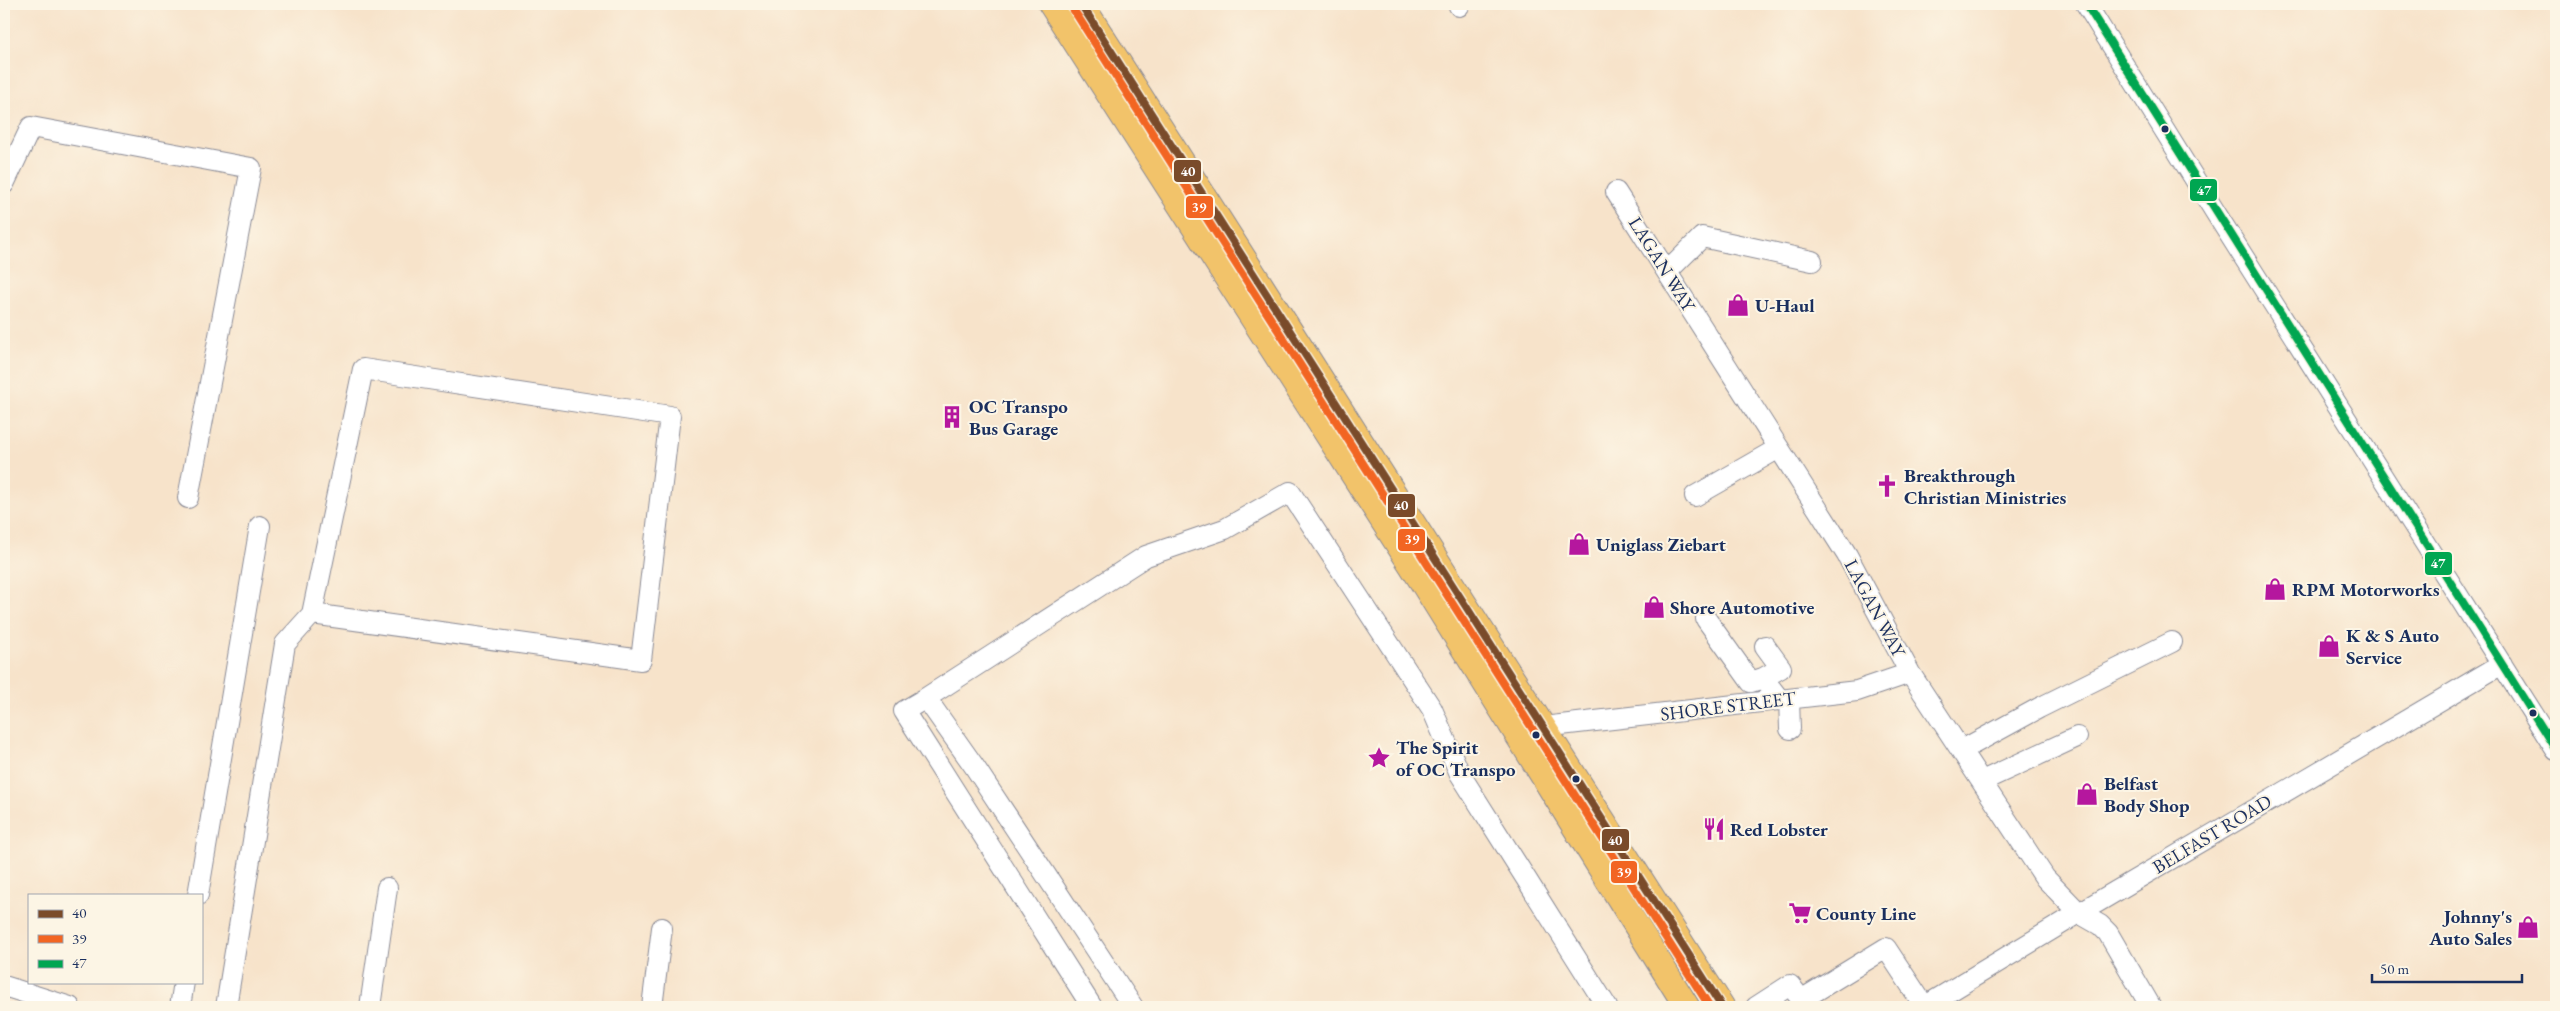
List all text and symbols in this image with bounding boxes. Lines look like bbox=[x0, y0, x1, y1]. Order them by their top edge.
unlabelled marker bbox=[2160, 124, 2170, 134]
line badge: 40 bbox=[1173, 159, 1202, 183]
text: 40 bbox=[1181, 162, 1196, 180]
line badge: 47 bbox=[2189, 178, 2218, 202]
text: 47 bbox=[2197, 181, 2212, 199]
line badge: 39 bbox=[1185, 195, 1214, 219]
text: 39 bbox=[1192, 198, 1207, 216]
street label: LAGAN WAY bbox=[1623, 212, 1702, 317]
shop icon: U-Haul bbox=[1725, 292, 1751, 318]
place label: U-Haul bbox=[1755, 293, 1815, 318]
place label: OC Transpo Bus Garage bbox=[969, 394, 1068, 441]
building icon: OC Transpo Bus Garage bbox=[939, 404, 965, 430]
place label: Breakthrough Christian Ministries bbox=[1904, 463, 2066, 510]
church icon: Breakthrough Christian Ministries bbox=[1874, 473, 1900, 499]
line badge: 40 bbox=[1387, 493, 1416, 518]
text: 40 bbox=[1394, 496, 1409, 514]
line badge: 39 bbox=[1397, 528, 1426, 552]
text: 39 bbox=[1405, 530, 1420, 548]
shop icon: Uniglass Ziebart bbox=[1566, 531, 1592, 557]
place label: Uniglass Ziebart bbox=[1596, 532, 1726, 557]
line badge: 47 bbox=[2424, 551, 2453, 576]
text: 47 bbox=[2431, 554, 2446, 572]
street label: LAGAN WAY bbox=[1839, 555, 1912, 662]
shop icon: RPM Motorworks bbox=[2262, 576, 2288, 602]
place label: RPM Motorworks bbox=[2292, 577, 2440, 602]
shop icon: Shore Automotive bbox=[1641, 594, 1667, 620]
place label: Shore Automotive bbox=[1670, 595, 1815, 620]
place label: K & S Auto Service bbox=[2346, 623, 2440, 670]
shop icon: K & S Auto Service bbox=[2316, 633, 2342, 659]
street label: SHORE STREET bbox=[1659, 685, 1797, 727]
unlabelled marker bbox=[2528, 708, 2538, 718]
unlabelled marker bbox=[1531, 730, 1541, 740]
place label: The Spirit of OC Transpo bbox=[1396, 735, 1516, 782]
place icon: The Spirit of OC Transpo bbox=[1366, 745, 1392, 771]
place label: Belfast Body Shop bbox=[2104, 771, 2190, 818]
unlabelled marker bbox=[1571, 774, 1581, 784]
shop icon: Belfast Body Shop bbox=[2074, 781, 2100, 807]
street label: BELFAST ROAD bbox=[2148, 789, 2276, 879]
restaurant icon: Red Lobster bbox=[1701, 816, 1727, 842]
place label: Red Lobster bbox=[1730, 817, 1828, 842]
line badge: 40 bbox=[1601, 828, 1630, 852]
text: 40 bbox=[1608, 831, 1623, 849]
line badge: 39 bbox=[1610, 860, 1638, 884]
text: 39 bbox=[1617, 863, 1632, 881]
legend bbox=[28, 894, 202, 984]
supermarket icon: County Line bbox=[1787, 900, 1813, 926]
place label: County Line bbox=[1816, 901, 1916, 926]
text: 40 bbox=[72, 903, 86, 922]
place label: Johnny's Auto Sales bbox=[2428, 904, 2512, 951]
shop icon: Johnny's Auto Sales bbox=[2515, 914, 2541, 940]
text: 39 bbox=[72, 929, 86, 948]
scale bar bbox=[2372, 951, 2522, 983]
text: 47 bbox=[72, 953, 87, 972]
text: 50 m bbox=[2380, 959, 2409, 978]

